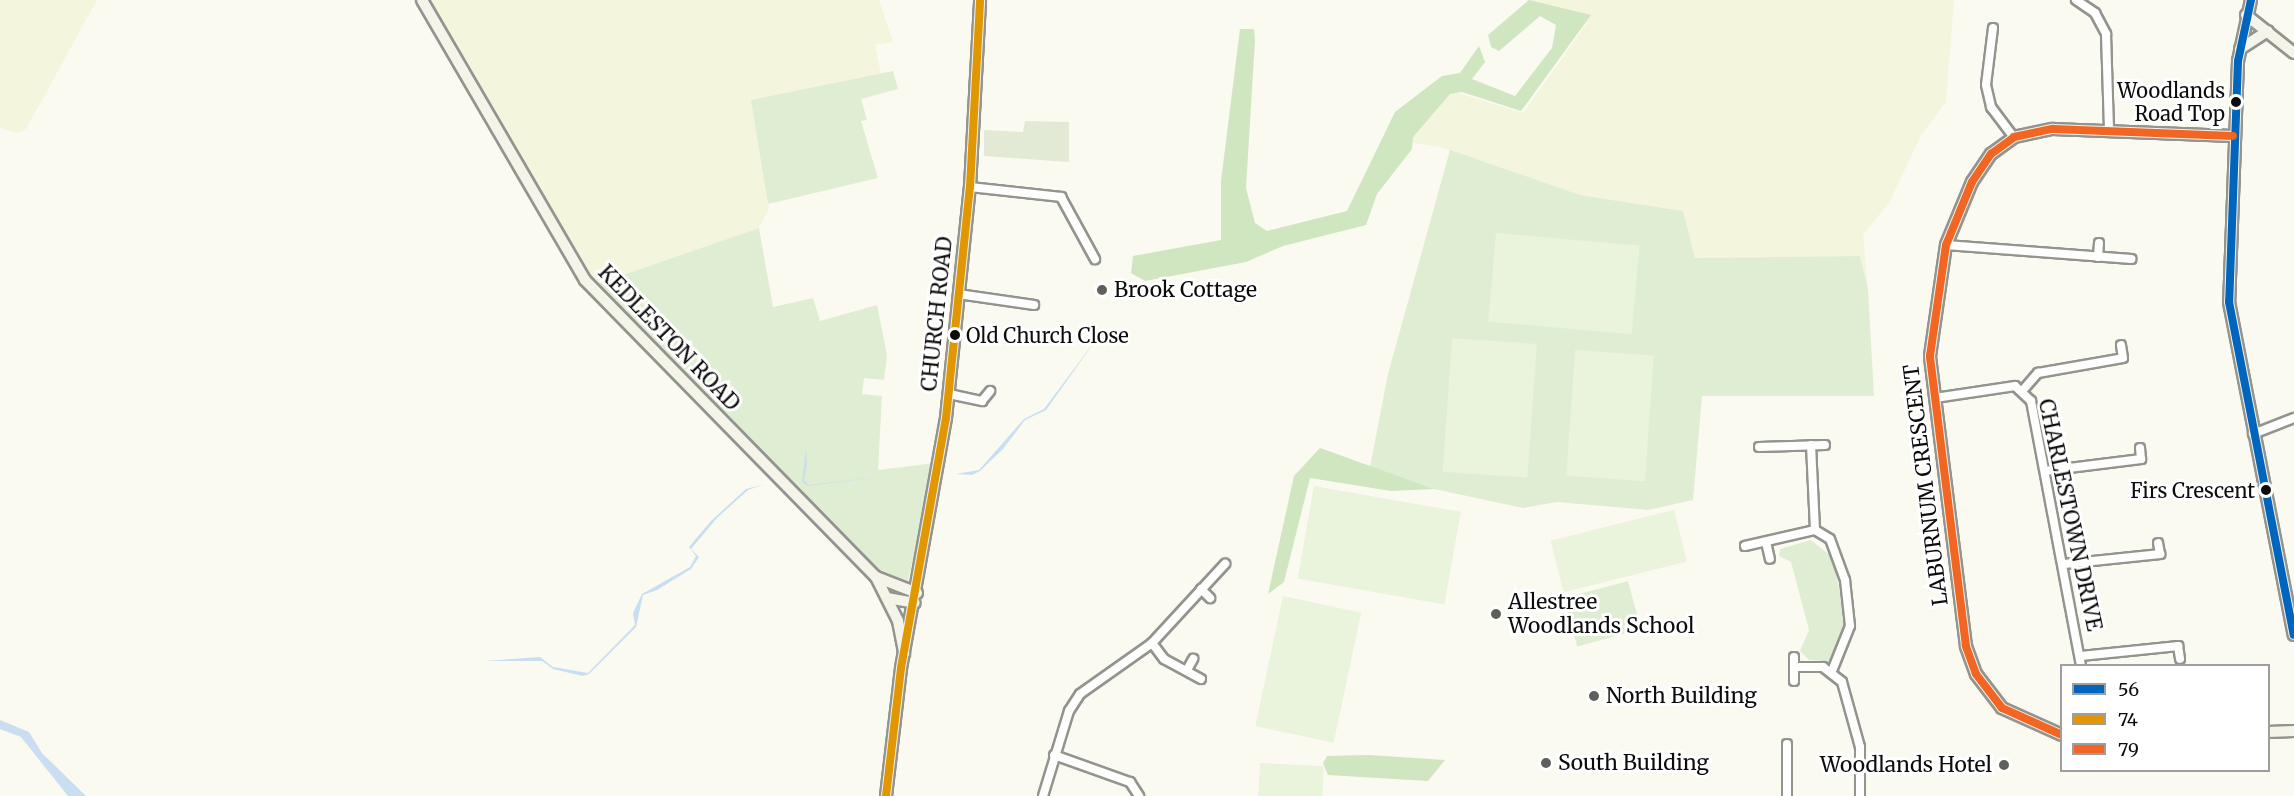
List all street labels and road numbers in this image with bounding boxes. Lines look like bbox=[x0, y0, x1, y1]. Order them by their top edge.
street label: CHURCH ROAD bbox=[916, 235, 958, 393]
street label: KEDLESTON ROAD bbox=[593, 260, 745, 416]
street label: LABURNUM CRESCENT bbox=[1899, 363, 1953, 607]
street label: CHARLESTOWN DRIVE bbox=[2033, 397, 2107, 633]

